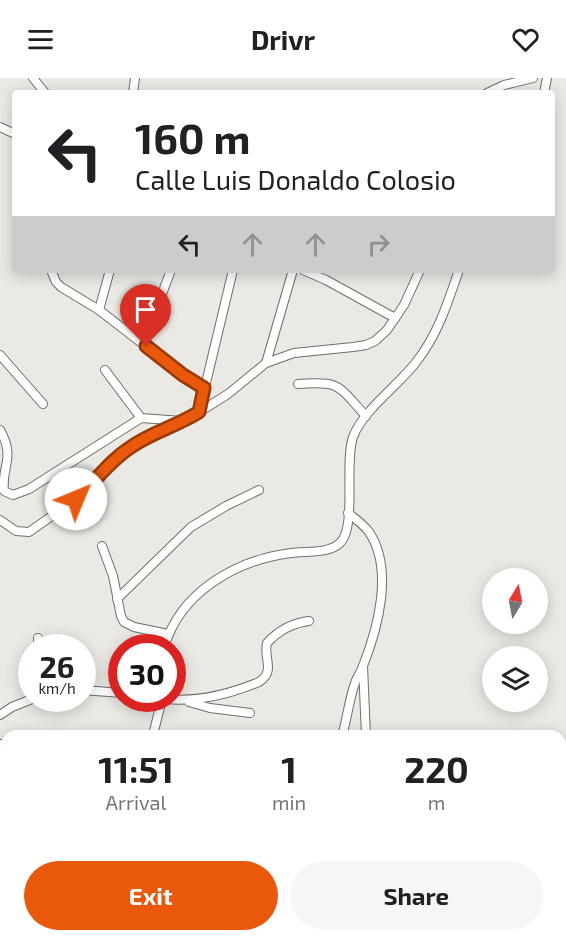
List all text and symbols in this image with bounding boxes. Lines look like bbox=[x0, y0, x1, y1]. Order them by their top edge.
icon: menu bbox=[24, 23, 57, 56]
text: Drivr bbox=[251, 23, 315, 55]
icon: heart bbox=[509, 23, 542, 56]
text: 160 m bbox=[135, 112, 251, 162]
icon: left bbox=[36, 114, 114, 192]
text: Calle Luis Donaldo Colosio bbox=[135, 163, 456, 195]
icon: left bbox=[173, 228, 206, 261]
icon: ahead bbox=[236, 228, 269, 261]
icon: ahead bbox=[299, 228, 332, 261]
icon: right bbox=[362, 228, 395, 261]
pin bbox=[120, 284, 171, 346]
icon: arrive bbox=[129, 293, 162, 326]
position arrow bbox=[44, 467, 108, 531]
north arrow bbox=[482, 568, 548, 634]
map controls bbox=[482, 568, 548, 712]
speed limit sign: 30 bbox=[108, 634, 186, 712]
button: layers bbox=[482, 646, 548, 712]
text: 26 bbox=[39, 648, 75, 684]
text: km/h bbox=[38, 679, 76, 697]
text: 11:51 bbox=[98, 747, 174, 790]
text: 1 bbox=[281, 747, 297, 790]
text: 220 bbox=[404, 747, 469, 790]
text: Arrival bbox=[106, 790, 166, 814]
text: min bbox=[272, 790, 306, 814]
text: m bbox=[428, 790, 445, 814]
button: Exit bbox=[24, 861, 278, 930]
button: Share bbox=[290, 861, 543, 930]

